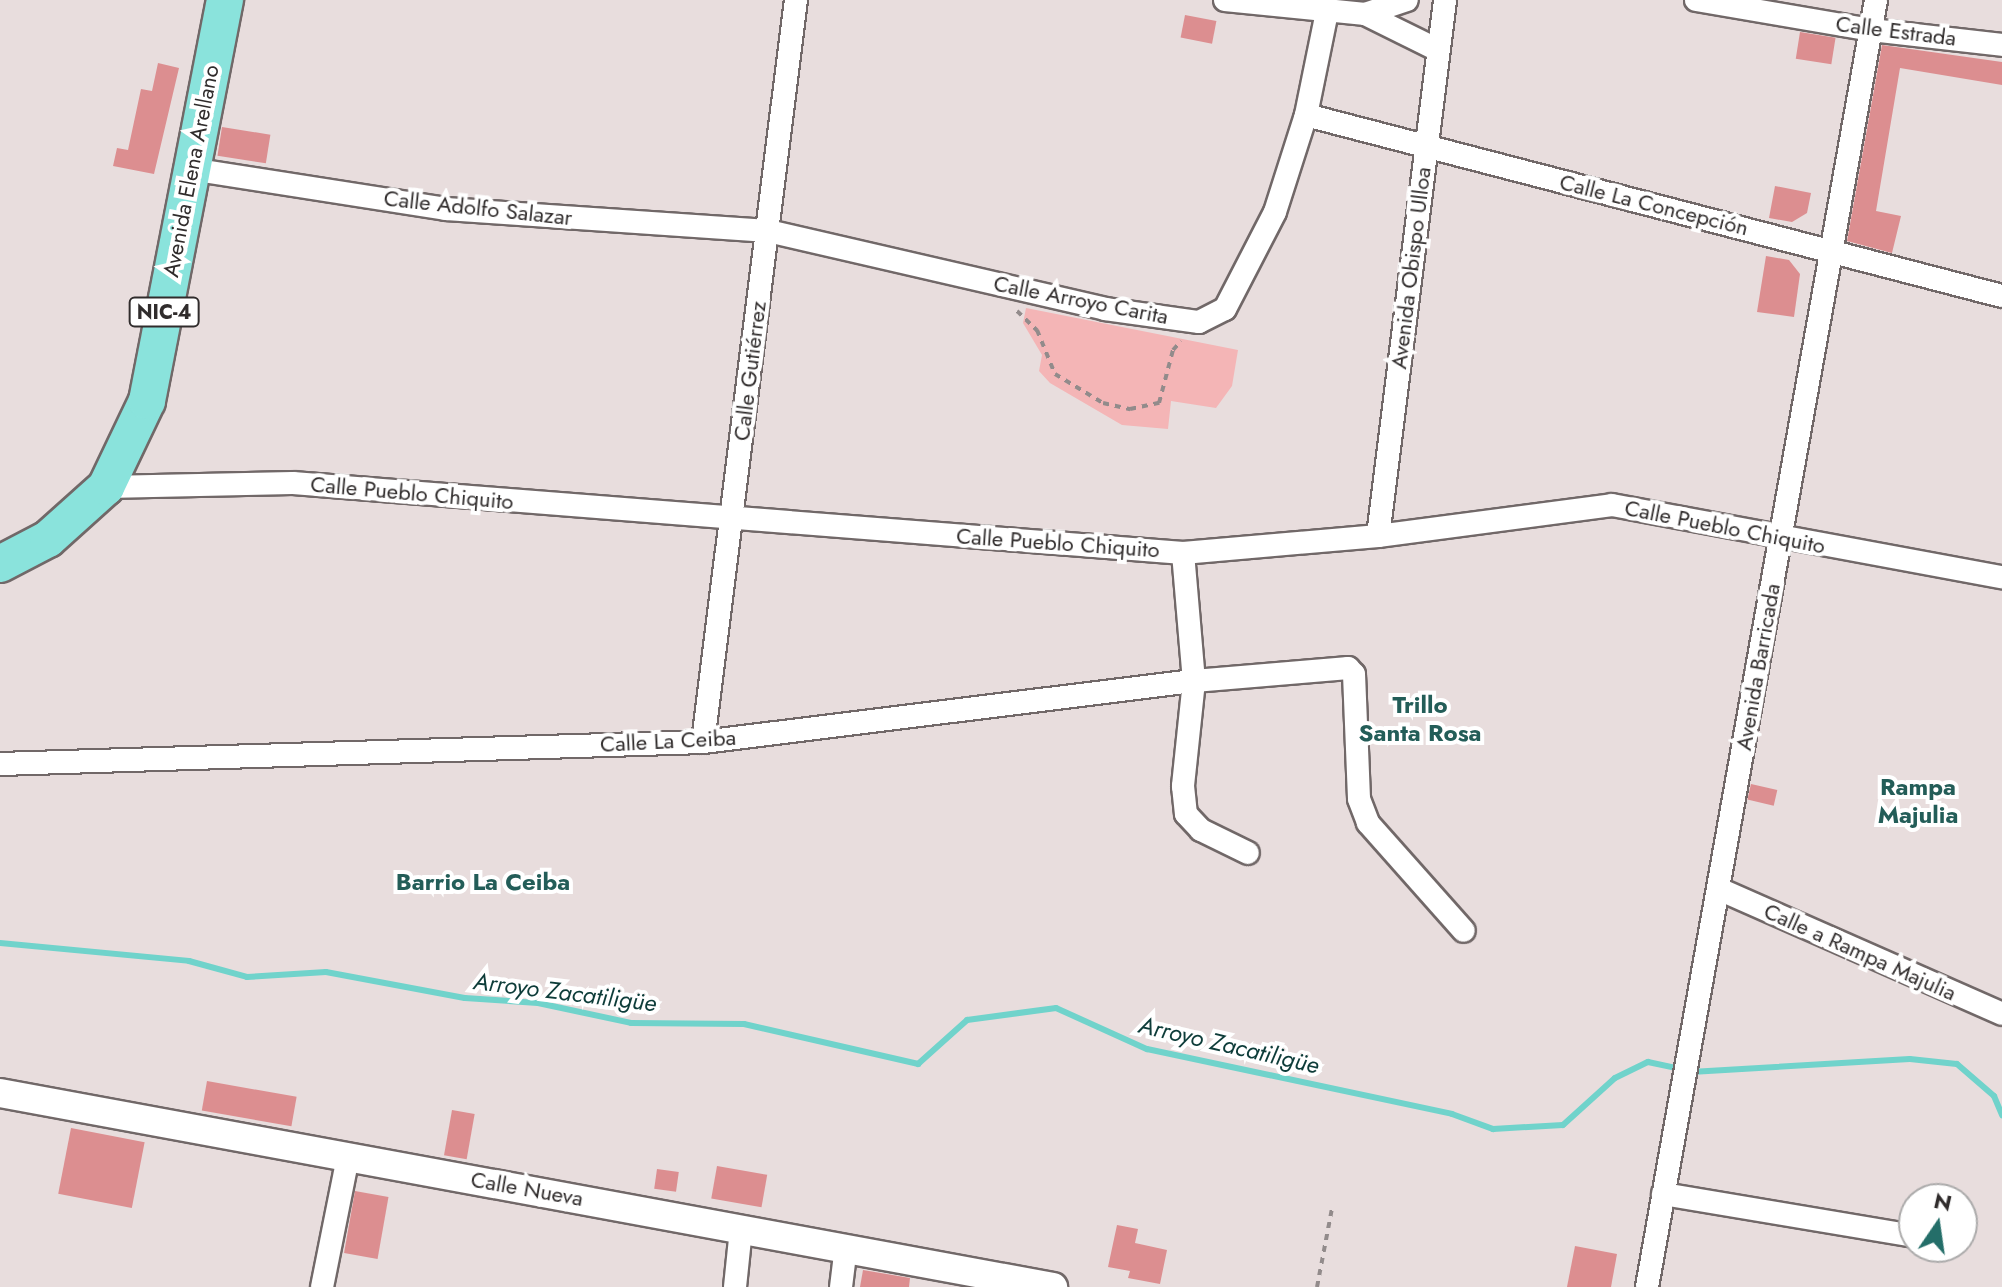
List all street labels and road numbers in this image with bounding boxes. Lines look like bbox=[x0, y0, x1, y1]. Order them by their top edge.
street label: Calle Estrada bbox=[1834, 11, 1958, 51]
street label: Avenida Elena Arellano bbox=[157, 63, 225, 279]
street label: Avenida Obispo Ulloa bbox=[1386, 166, 1436, 370]
street label: Calle La Concepción bbox=[1557, 169, 1751, 241]
street label: Calle Adolfo Salazar bbox=[383, 185, 573, 231]
street label: Calle Arroyo Carita bbox=[991, 270, 1171, 330]
road number: NIC-4 bbox=[128, 296, 200, 328]
street label: Calle Gutiérrez bbox=[728, 300, 772, 442]
street label: Calle Pueblo Chiquito bbox=[309, 471, 515, 515]
street label: Calle Pueblo Chiquito bbox=[1622, 495, 1828, 559]
street label: Calle Pueblo Chiquito bbox=[955, 523, 1161, 563]
street label: Avenida Barricada bbox=[1730, 582, 1786, 752]
street label: Calle La Ceiba bbox=[599, 724, 737, 758]
street label: Calle a Rampa Majulia bbox=[1760, 898, 1960, 1006]
street label: Calle Nueva bbox=[469, 1166, 585, 1212]

